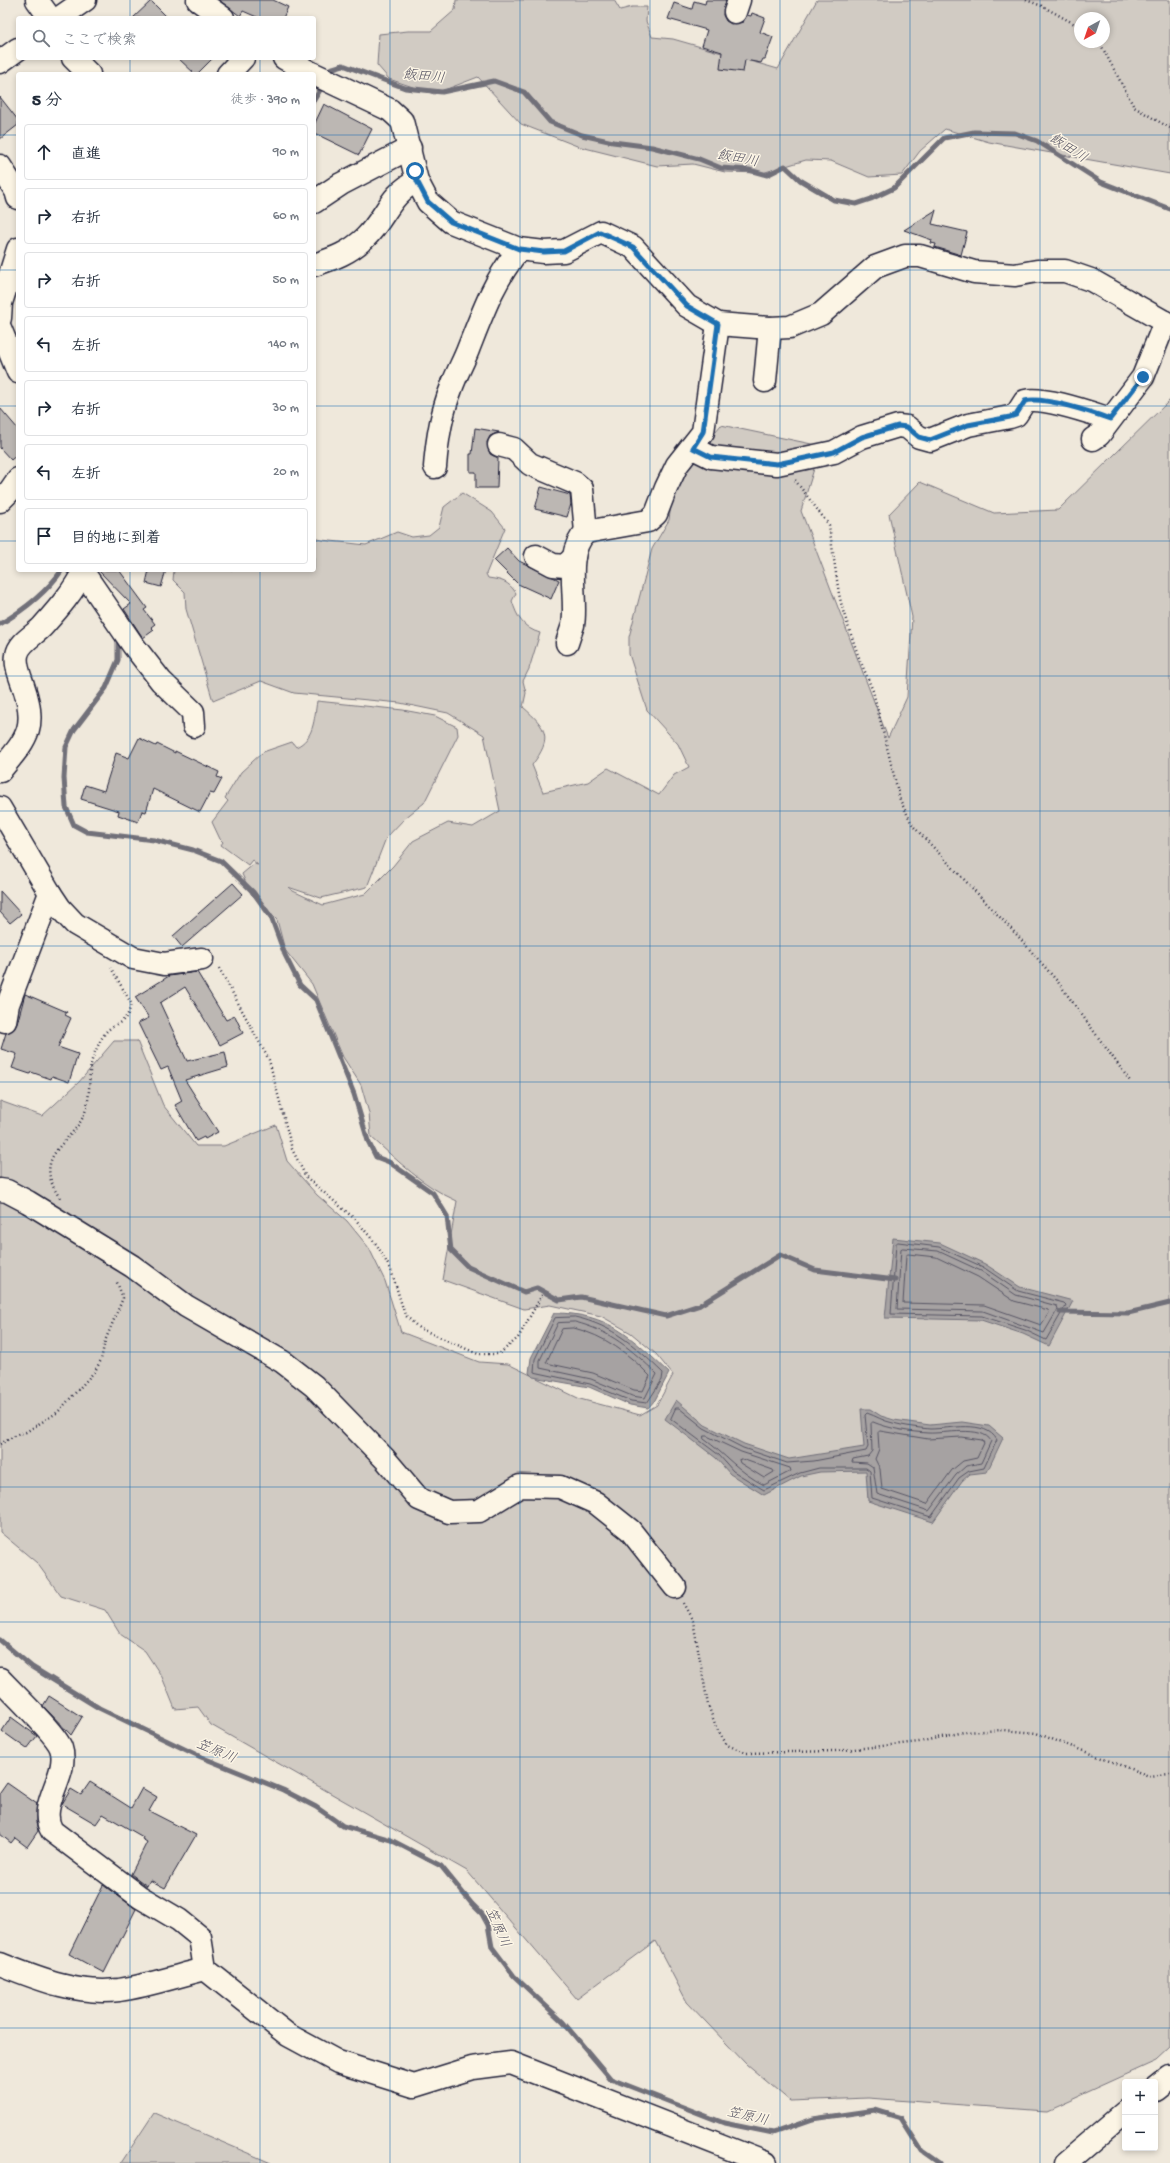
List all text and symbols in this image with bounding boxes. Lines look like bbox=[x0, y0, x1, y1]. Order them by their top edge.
north arrow bbox=[1074, 12, 1110, 48]
search box bbox=[16, 16, 316, 60]
icon: search bbox=[30, 27, 52, 49]
text: ここで検索 bbox=[62, 32, 137, 50]
water label: 飯田川 bbox=[402, 66, 446, 88]
text: 5 分 bbox=[32, 92, 62, 112]
text: 徒歩 · 390 m bbox=[231, 93, 300, 108]
water label: 飯田川 bbox=[1045, 130, 1090, 168]
icon: ahead bbox=[33, 141, 55, 163]
text: 90 m bbox=[273, 145, 299, 160]
text: 直進 bbox=[71, 146, 101, 164]
water label: 飯田川 bbox=[715, 146, 760, 172]
route start bbox=[406, 162, 424, 180]
icon: right bbox=[33, 205, 55, 227]
text: 60 m bbox=[273, 209, 299, 224]
text: 右折 bbox=[71, 210, 101, 228]
icon: right bbox=[33, 269, 55, 291]
text: 50 m bbox=[272, 273, 299, 288]
text: 右折 bbox=[71, 274, 101, 292]
icon: left bbox=[33, 333, 55, 355]
text: 140 m bbox=[268, 337, 299, 352]
text: 左折 bbox=[71, 338, 101, 356]
route end bbox=[1134, 368, 1152, 386]
icon: right bbox=[33, 397, 55, 419]
text: 30 m bbox=[273, 401, 299, 416]
text: 右折 bbox=[71, 402, 101, 420]
icon: left bbox=[33, 461, 55, 483]
text: 20 m bbox=[273, 465, 299, 480]
text: 左折 bbox=[71, 466, 101, 484]
icon: arrive bbox=[33, 525, 55, 547]
text: 目的地に到着 bbox=[71, 530, 161, 548]
water label: 笠原川 bbox=[193, 1736, 239, 1768]
water label: 笠原川 bbox=[480, 1905, 513, 1951]
map controls bbox=[1122, 2079, 1158, 2151]
button: + bbox=[1122, 2079, 1158, 2115]
water label: 笠原川 bbox=[725, 2104, 770, 2130]
button: − bbox=[1122, 2115, 1158, 2151]

